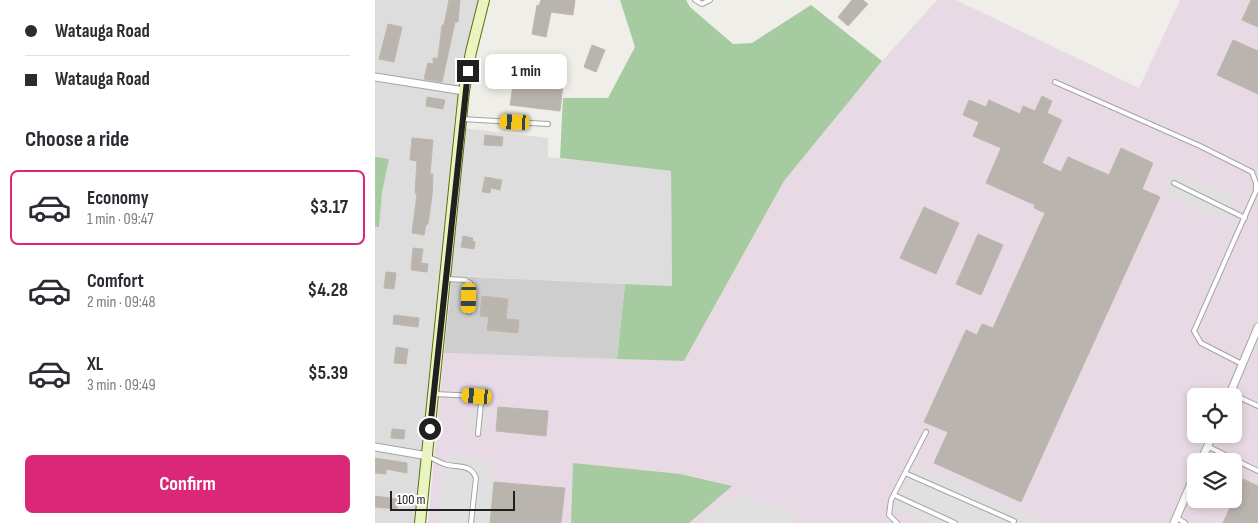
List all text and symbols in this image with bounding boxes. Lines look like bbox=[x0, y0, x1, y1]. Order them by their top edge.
text: Watauga Road bbox=[55, 20, 150, 43]
callout: 1 min bbox=[485, 54, 568, 88]
route end bbox=[457, 60, 479, 82]
text: 1 min bbox=[511, 62, 541, 81]
text: Watauga Road bbox=[55, 68, 150, 91]
car bbox=[499, 114, 530, 130]
text: Choose a ride bbox=[25, 126, 129, 153]
icon: car bbox=[27, 185, 72, 230]
text: Economy bbox=[87, 187, 149, 210]
text: $3.17 bbox=[310, 196, 348, 219]
text: 1 min · 09:47 bbox=[87, 210, 154, 229]
icon: car bbox=[27, 268, 72, 313]
text: Comfort bbox=[87, 270, 144, 293]
text: $4.28 bbox=[307, 279, 348, 302]
car bbox=[460, 283, 477, 313]
text: 2 min · 09:48 bbox=[87, 293, 156, 312]
icon: car bbox=[27, 351, 72, 396]
text: XL bbox=[87, 353, 103, 376]
text: $5.39 bbox=[308, 362, 348, 385]
text: 3 min · 09:49 bbox=[87, 376, 156, 395]
car bbox=[461, 387, 492, 405]
map controls bbox=[1187, 388, 1242, 508]
button: locate bbox=[1187, 388, 1242, 443]
route start bbox=[419, 418, 441, 440]
button: layers bbox=[1187, 453, 1242, 508]
button: Confirm bbox=[25, 455, 350, 513]
scale bar bbox=[390, 488, 515, 511]
text: 100 m bbox=[397, 491, 426, 508]

